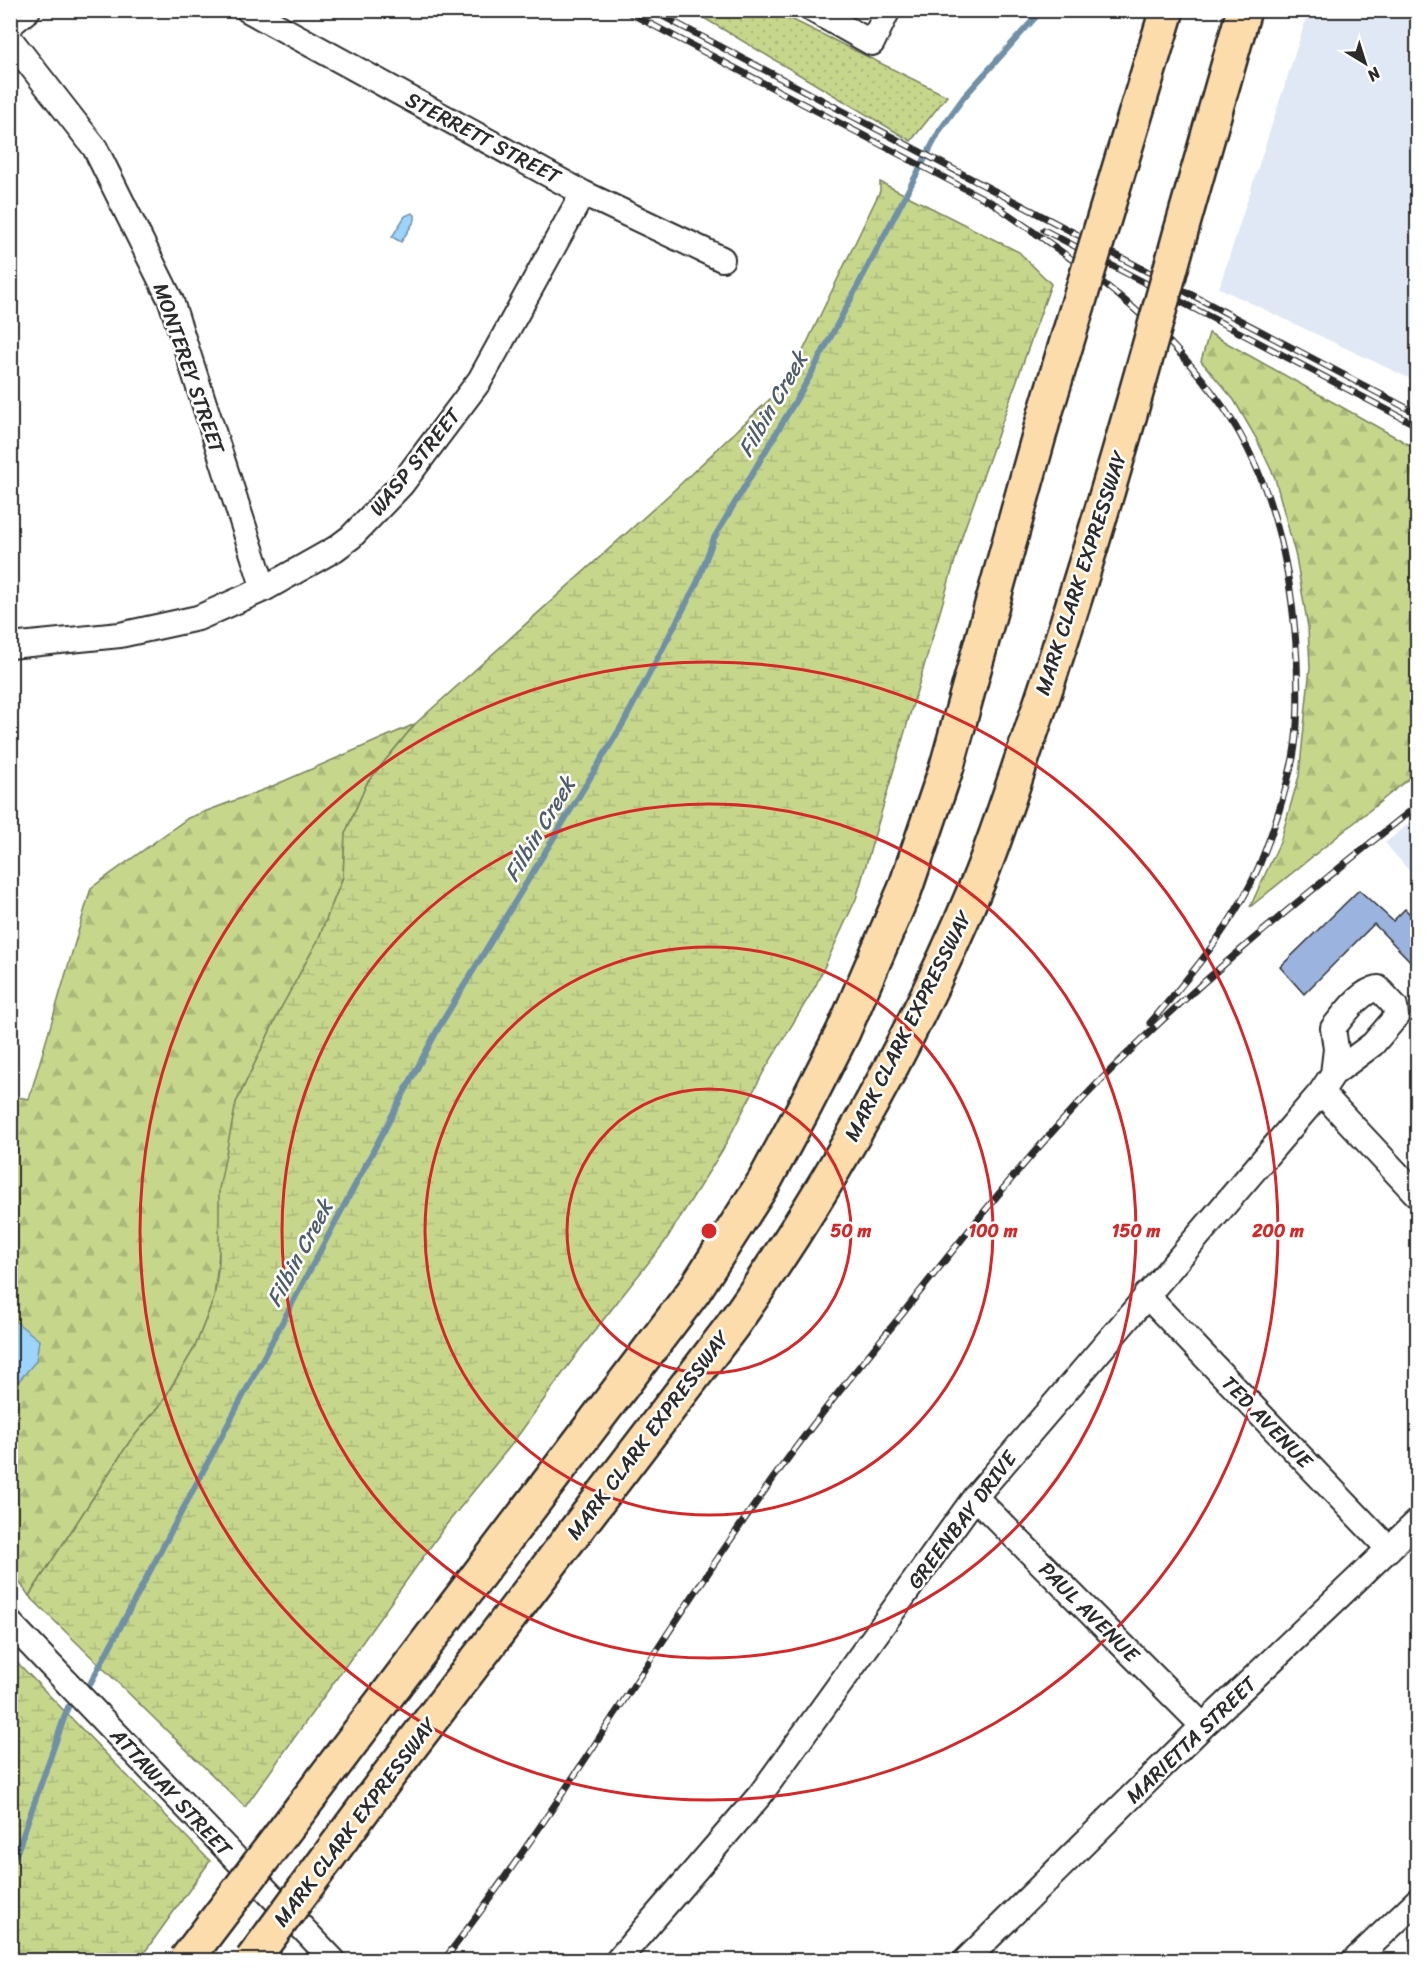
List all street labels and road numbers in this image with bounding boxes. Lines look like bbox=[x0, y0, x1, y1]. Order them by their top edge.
street label: STERRETT STREET bbox=[398, 81, 569, 196]
street label: MONTEREY STREET bbox=[142, 277, 237, 460]
street label: WASP STREET bbox=[359, 398, 472, 525]
street label: MARK CLARK EXPRESSWAY bbox=[1024, 445, 1139, 700]
street label: MARK CLARK EXPRESSWAY bbox=[833, 903, 983, 1148]
street label: MARK CLARK EXPRESSWAY bbox=[556, 1321, 741, 1548]
street label: TED AVENUE bbox=[1212, 1366, 1323, 1479]
street label: GREENBAY DRIVE bbox=[897, 1441, 1028, 1598]
street label: PAUL AVENUE bbox=[1029, 1552, 1150, 1673]
street label: MARIETTA STREET bbox=[1116, 1666, 1267, 1813]
street label: MARK CLARK EXPRESSWAY bbox=[263, 1708, 448, 1935]
street label: ATTAWAY STREET bbox=[100, 1718, 243, 1867]

